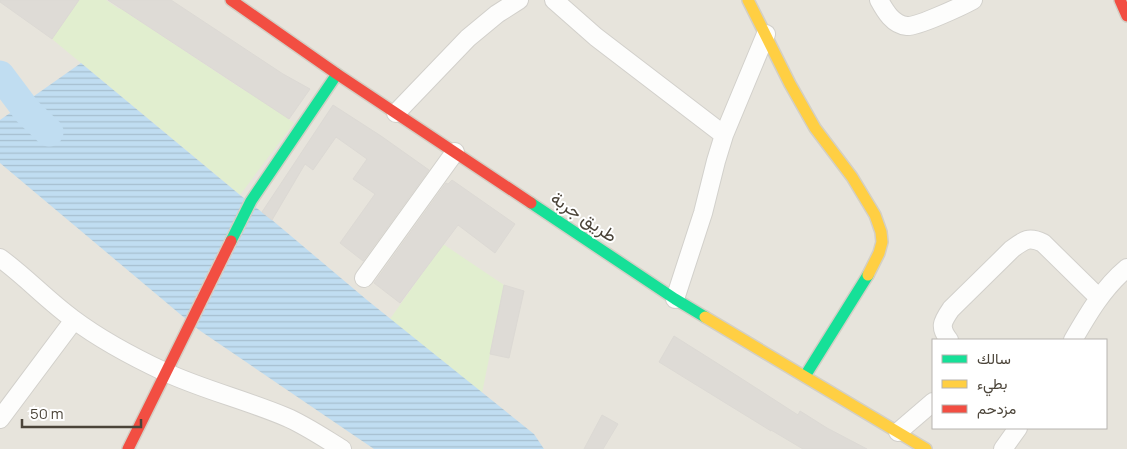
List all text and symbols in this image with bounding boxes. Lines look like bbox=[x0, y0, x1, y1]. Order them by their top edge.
street label: طريق جربة bbox=[547, 185, 622, 247]
legend bbox=[932, 339, 1107, 429]
text: سالك bbox=[977, 348, 1011, 369]
text: بطيء bbox=[977, 373, 1007, 397]
scale bar bbox=[22, 396, 141, 428]
text: مزدحم bbox=[977, 398, 1016, 419]
text: 50 m bbox=[30, 403, 64, 424]

